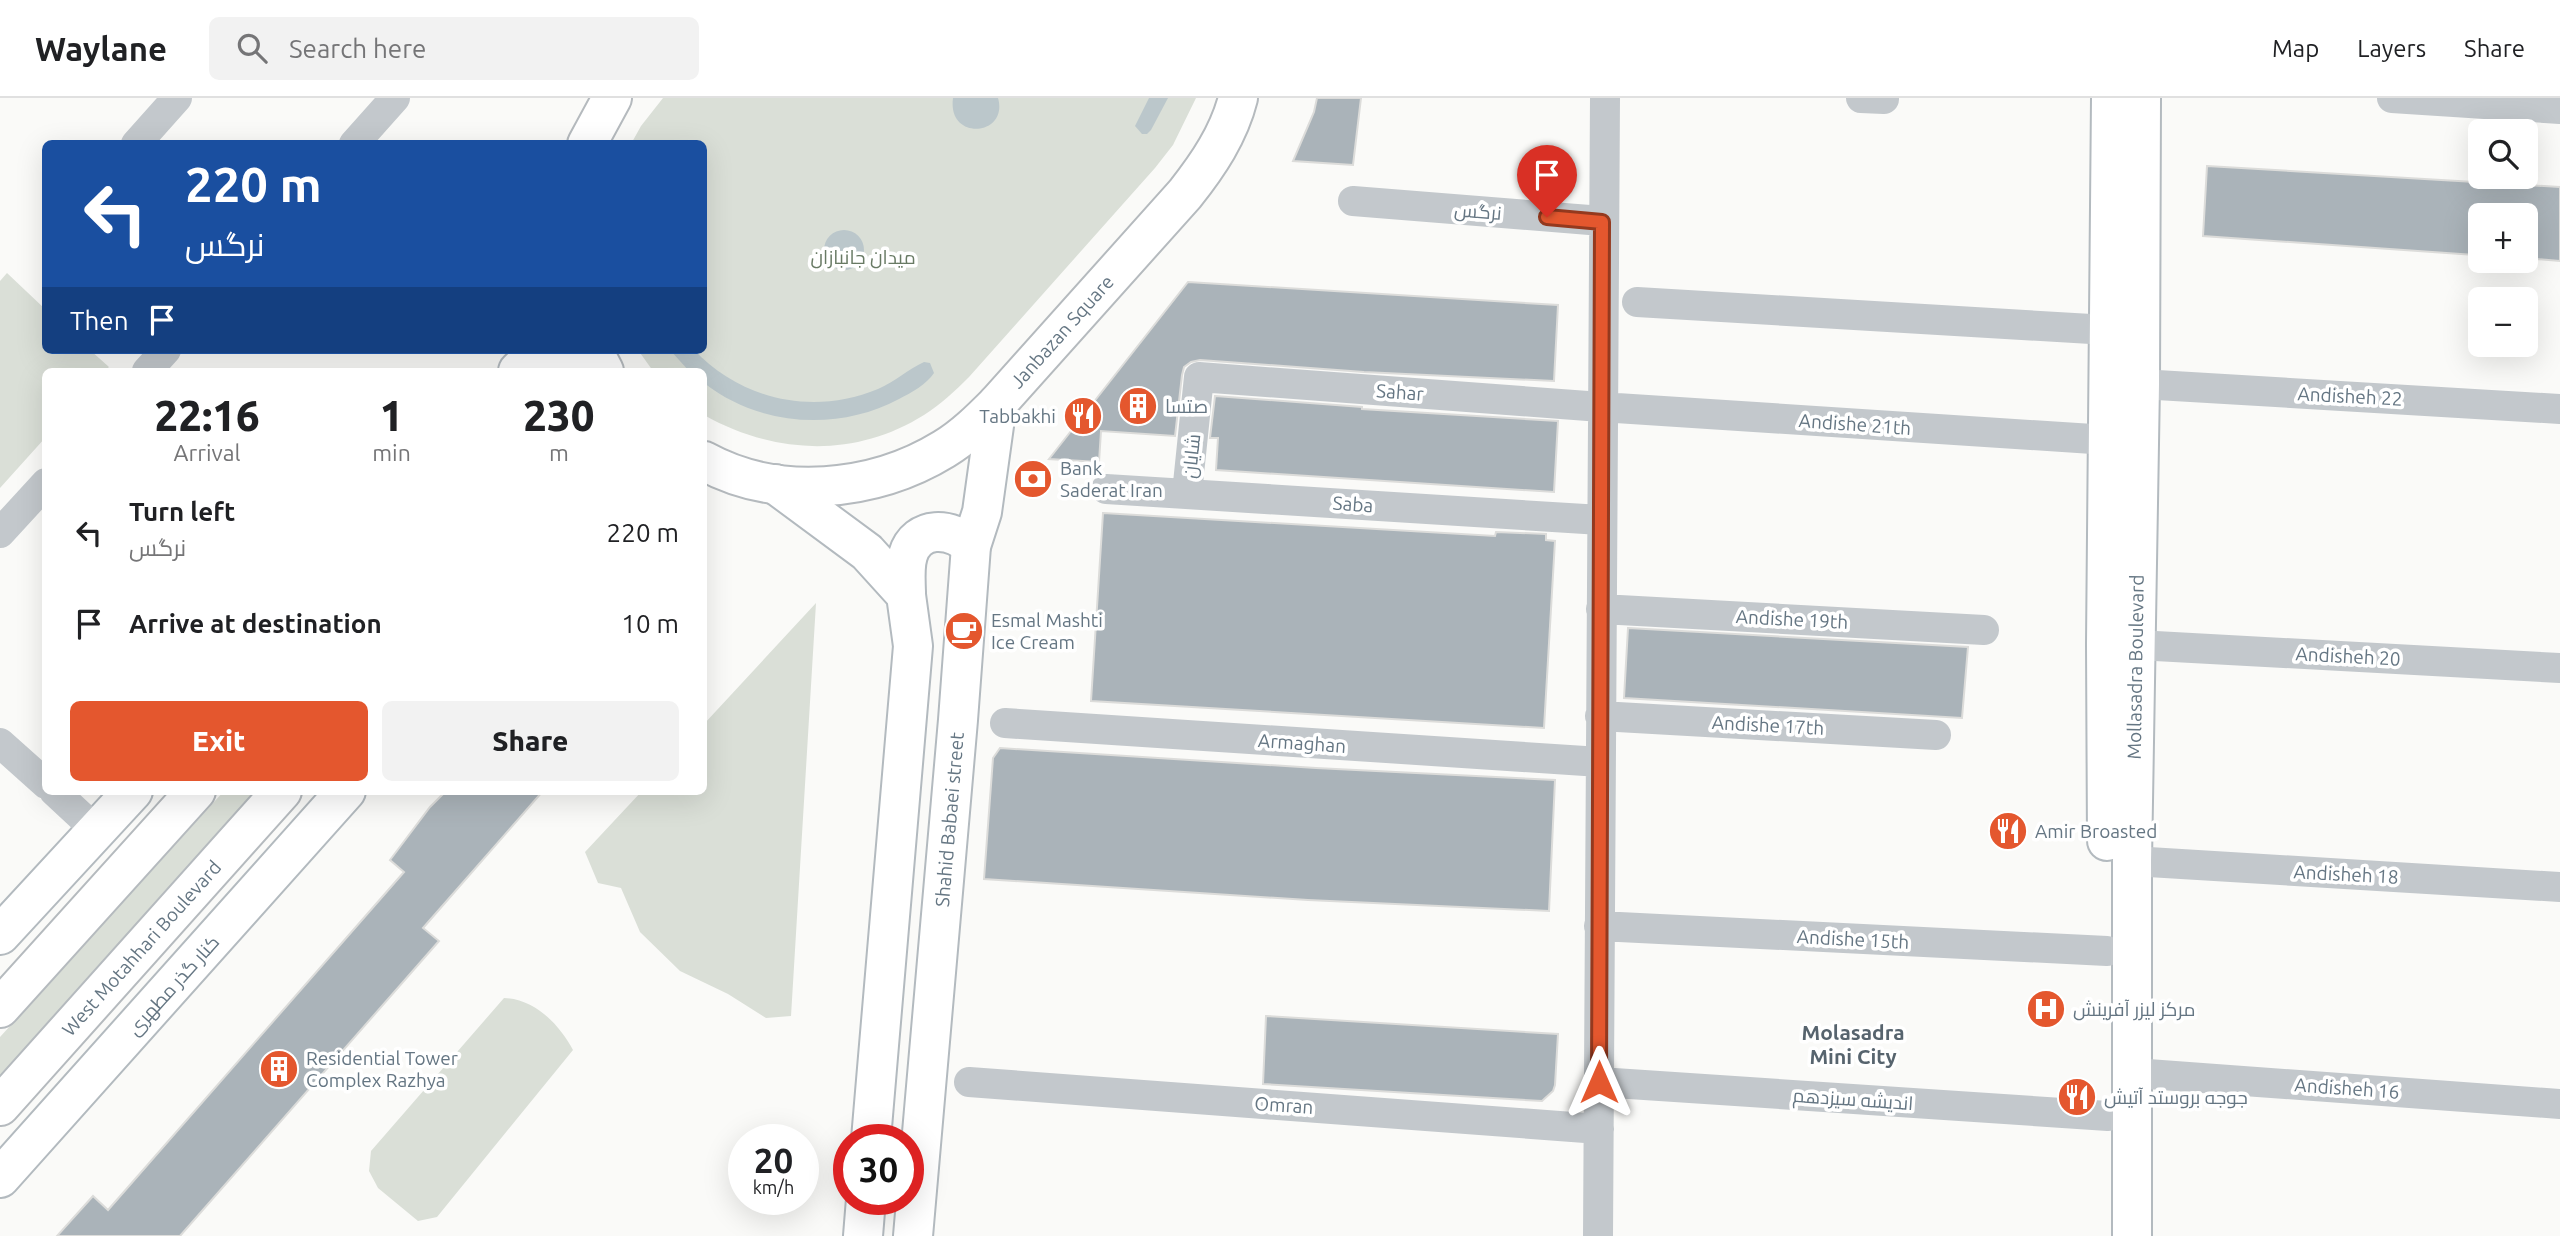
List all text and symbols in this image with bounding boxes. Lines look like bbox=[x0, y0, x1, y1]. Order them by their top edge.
search box bbox=[209, 17, 699, 80]
icon: search bbox=[233, 29, 271, 67]
text: Waylane bbox=[35, 30, 167, 67]
text: Search here bbox=[289, 34, 426, 63]
text: Map bbox=[2272, 35, 2319, 62]
text: Layers bbox=[2357, 35, 2426, 62]
text: Share bbox=[2464, 35, 2525, 62]
map controls bbox=[2468, 119, 2538, 357]
button: search bbox=[2468, 119, 2538, 189]
pin bbox=[1517, 145, 1577, 217]
text: 220 m bbox=[185, 156, 322, 211]
icon: arrive bbox=[1528, 156, 1566, 194]
icon: left bbox=[70, 168, 161, 259]
street label: نرگس bbox=[1453, 198, 1503, 225]
button: + bbox=[2468, 203, 2538, 273]
text: نرگس bbox=[185, 226, 265, 262]
park label: میدان جانبازان bbox=[810, 246, 916, 269]
street label: Janbazan Square bbox=[1006, 271, 1118, 393]
button: − bbox=[2468, 287, 2538, 357]
icon: arrive bbox=[143, 301, 181, 339]
text: Then bbox=[70, 306, 129, 335]
street label: Sahar bbox=[1376, 379, 1424, 405]
street label: Andisheh 22 bbox=[2297, 382, 2403, 410]
building icon: صتسا bbox=[1117, 385, 1159, 427]
text: 22:16 bbox=[155, 392, 260, 439]
text: 1 bbox=[380, 392, 403, 439]
text: 230 bbox=[523, 392, 594, 439]
restaurant icon: Tabbakhi bbox=[1062, 395, 1104, 437]
place label: صتسا bbox=[1165, 395, 1208, 417]
place label: Tabbakhi bbox=[979, 405, 1056, 427]
street label: Andishe 21th bbox=[1798, 409, 1912, 439]
street label: شایان bbox=[1178, 433, 1205, 479]
text: Arrival bbox=[174, 440, 241, 465]
text: min bbox=[372, 440, 411, 465]
text: m bbox=[549, 440, 569, 465]
place label: Bank Saderat Iran bbox=[1060, 457, 1163, 501]
bank icon: Bank Saderat Iran bbox=[1012, 458, 1054, 500]
street label: Saba bbox=[1332, 492, 1374, 516]
text: Turn left bbox=[129, 497, 235, 526]
icon: left bbox=[70, 514, 108, 552]
text: 220 m bbox=[607, 518, 679, 547]
text: نرگس bbox=[129, 535, 186, 560]
street label: Mollasadra Boulevard bbox=[2123, 574, 2148, 760]
icon: arrive bbox=[70, 605, 108, 643]
street label: Andishe 19th bbox=[1735, 605, 1849, 633]
text: Arrive at destination bbox=[129, 609, 382, 638]
text: 10 m bbox=[621, 609, 679, 638]
place label: Esmal Mashti Ice Cream bbox=[991, 609, 1103, 653]
cafe icon: Esmal Mashti Ice Cream bbox=[943, 610, 985, 652]
street label: Andisheh 20 bbox=[2295, 642, 2401, 670]
button: Exit bbox=[70, 701, 368, 781]
button: Share bbox=[382, 701, 679, 781]
street label: Andishe 17th bbox=[1711, 711, 1825, 739]
street label: Armaghan bbox=[1257, 729, 1347, 757]
street label: Shahid Babaei street bbox=[931, 731, 968, 908]
restaurant icon: Amir Broasted bbox=[1987, 810, 2029, 852]
place label: Amir Broasted bbox=[2035, 820, 2157, 842]
street label: West Motahhari Boulevard bbox=[57, 856, 225, 1040]
street label: Andisheh 18 bbox=[2293, 860, 2399, 888]
street label: Andishe 15th bbox=[1796, 925, 1910, 953]
street label: کنار گذر مطهری bbox=[123, 931, 224, 1040]
hospital icon: مرکز لیزر آفرینش bbox=[2025, 988, 2067, 1030]
place label: مرکز لیزر آفرینش bbox=[2073, 998, 2195, 1021]
district label: Molasadra Mini City bbox=[1801, 1020, 1905, 1068]
position arrow bbox=[1562, 1045, 1636, 1119]
place label: Residential Tower Complex Razhya bbox=[306, 1047, 458, 1091]
building icon: Residential Tower Complex Razhya bbox=[258, 1048, 300, 1090]
street label: Andisheh 16 bbox=[2294, 1073, 2400, 1103]
restaurant icon: جوجه بروستد آتیش bbox=[2056, 1076, 2098, 1118]
street label: اندیشه سیزدهم bbox=[1792, 1084, 1914, 1117]
place label: جوجه بروستد آتیش bbox=[2104, 1086, 2248, 1109]
street label: Omran bbox=[1254, 1092, 1314, 1118]
speed limit sign: 30 bbox=[833, 1124, 924, 1215]
text: 20 bbox=[754, 1140, 793, 1180]
text: km/h bbox=[753, 1177, 794, 1197]

